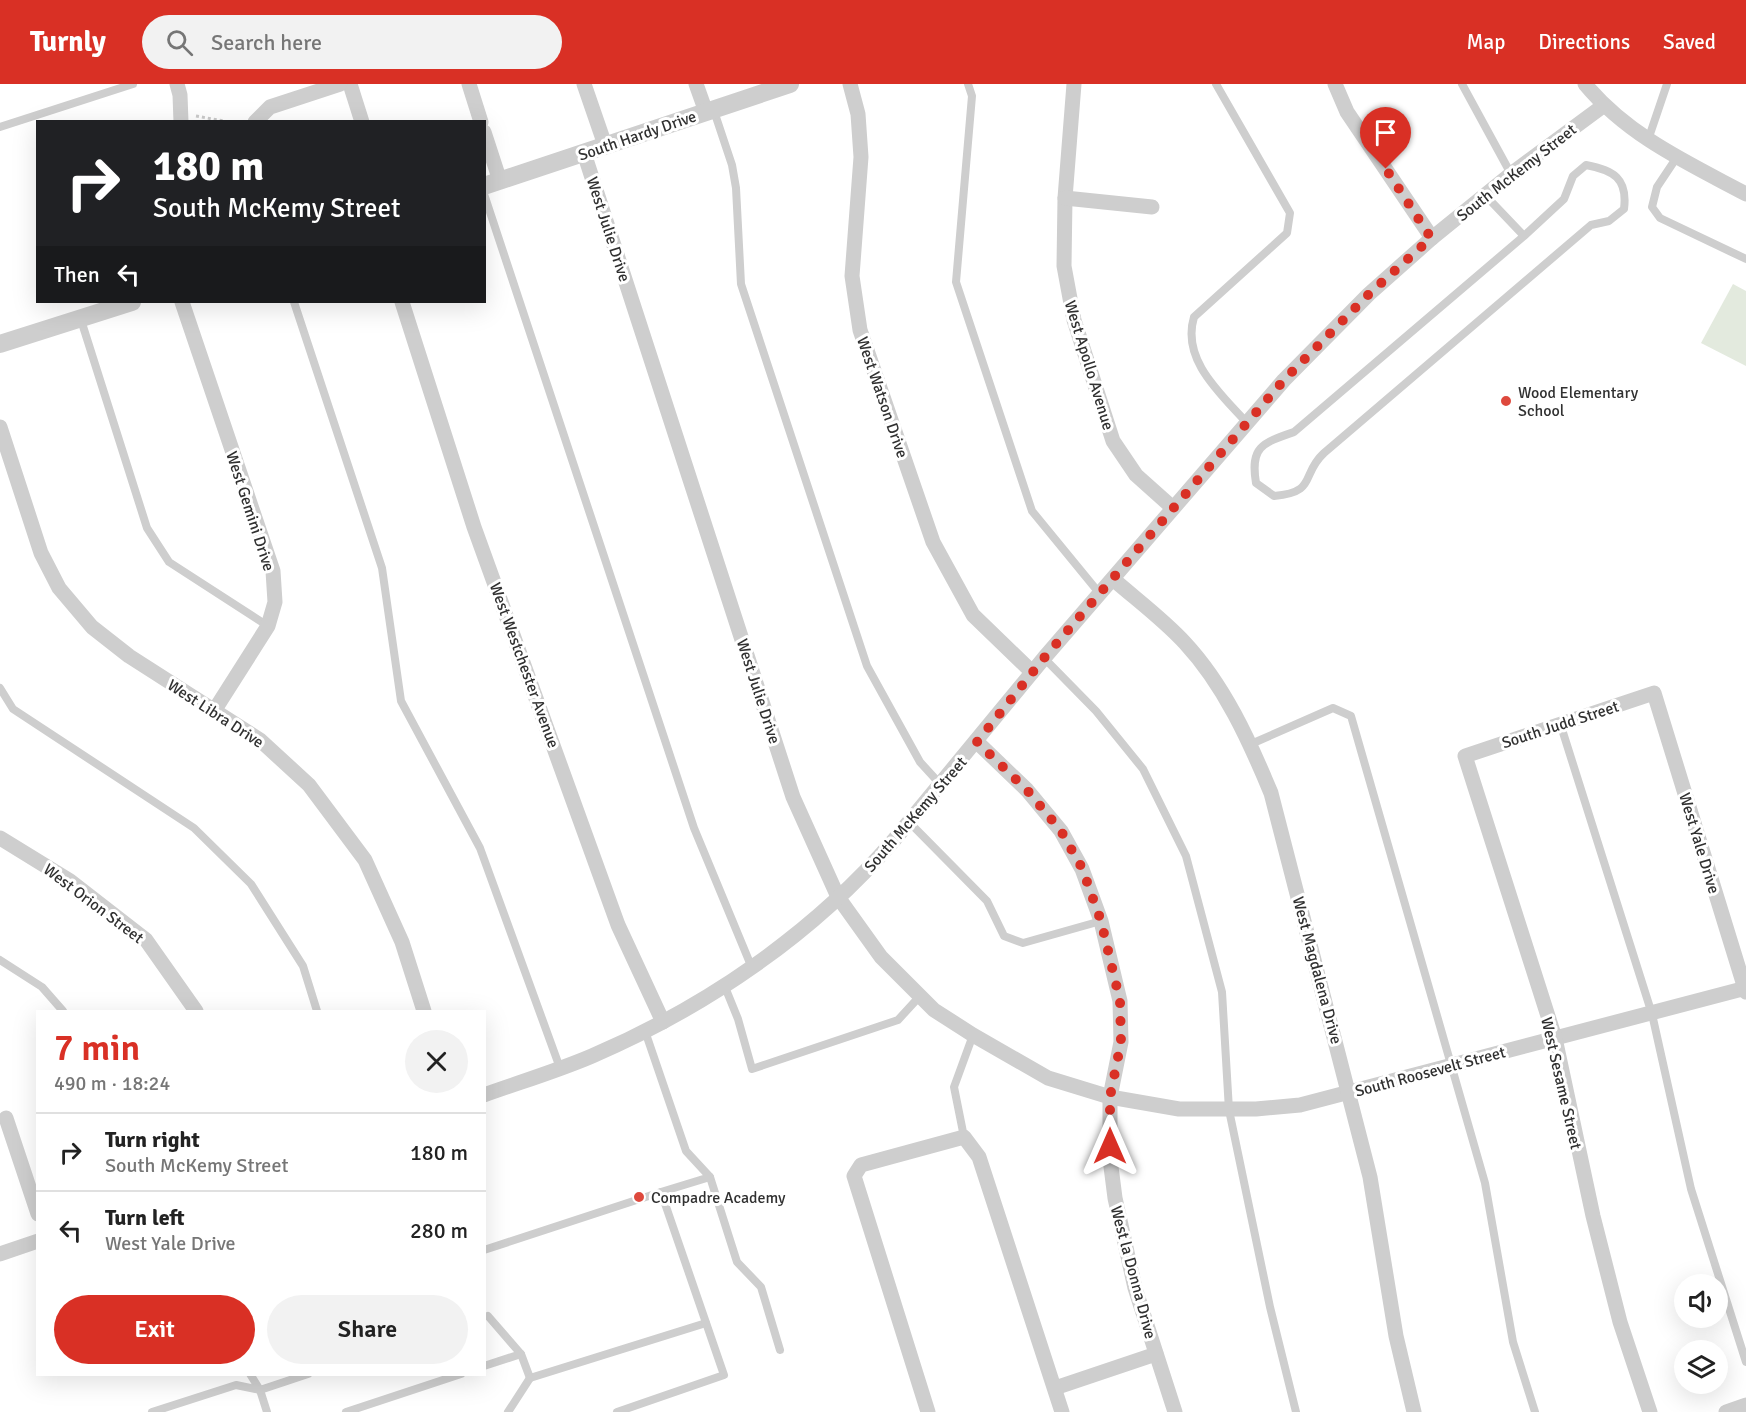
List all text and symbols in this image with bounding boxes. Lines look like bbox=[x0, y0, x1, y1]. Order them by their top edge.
search box bbox=[142, 15, 562, 69]
text: Turnly bbox=[30, 25, 106, 59]
icon: search bbox=[163, 26, 196, 59]
text: Search here bbox=[211, 29, 322, 56]
text: Map bbox=[1467, 29, 1505, 55]
text: Directions bbox=[1538, 29, 1630, 55]
text: Saved bbox=[1663, 29, 1716, 55]
street label: South Hardy Drive bbox=[576, 106, 699, 166]
pin bbox=[1360, 107, 1411, 169]
icon: arrive bbox=[1369, 116, 1402, 149]
street label: South McKemy Street bbox=[1453, 120, 1581, 226]
text: 180 m bbox=[153, 141, 264, 192]
icon: right bbox=[54, 144, 132, 222]
street label: West Julie Drive bbox=[582, 174, 634, 284]
text: South McKemy Street bbox=[153, 192, 401, 225]
icon: left bbox=[112, 258, 145, 291]
text: Then bbox=[54, 261, 100, 288]
street label: West Apollo Avenue bbox=[1060, 298, 1118, 433]
street label: West Watson Drive bbox=[852, 334, 912, 461]
place label: Wood Elementary School bbox=[1518, 383, 1639, 421]
marker: Wood Elementary School bbox=[1499, 394, 1513, 408]
street label: West Gemini Drive bbox=[221, 449, 279, 574]
street label: West Westchester Avenue bbox=[485, 580, 563, 751]
street label: West Julie Drive bbox=[732, 636, 784, 746]
street label: West Libra Drive bbox=[163, 675, 268, 752]
street label: South Judd Street bbox=[1499, 696, 1622, 753]
street label: South McKemy Street bbox=[860, 752, 972, 877]
street label: West Yale Drive bbox=[1674, 790, 1724, 896]
street label: West Orion Street bbox=[39, 860, 148, 948]
street label: West Magdalena Drive bbox=[1288, 894, 1346, 1046]
street label: West Sesame Street bbox=[1536, 1015, 1586, 1152]
text: 7 min bbox=[54, 1026, 140, 1071]
button: close bbox=[405, 1030, 468, 1093]
street label: South Roosevelt Street bbox=[1353, 1042, 1508, 1102]
text: 490 m · 18:24 bbox=[54, 1071, 170, 1096]
position arrow bbox=[1078, 1114, 1142, 1178]
text: Turn right bbox=[105, 1126, 200, 1153]
icon: right bbox=[54, 1136, 87, 1169]
text: 180 m bbox=[410, 1139, 468, 1166]
text: South McKemy Street bbox=[105, 1153, 288, 1178]
place label: Compadre Academy bbox=[651, 1188, 786, 1208]
marker: Compadre Academy bbox=[632, 1190, 646, 1204]
street label: West la Donna Drive bbox=[1106, 1203, 1160, 1341]
text: Turn left bbox=[105, 1204, 185, 1231]
icon: left bbox=[54, 1214, 87, 1247]
text: 280 m bbox=[410, 1217, 468, 1244]
text: West Yale Drive bbox=[105, 1231, 235, 1256]
map controls bbox=[1674, 1274, 1728, 1394]
button: sound bbox=[1674, 1274, 1728, 1328]
button: Exit bbox=[54, 1295, 255, 1364]
button: Share bbox=[267, 1295, 468, 1364]
button: layers bbox=[1674, 1340, 1728, 1394]

